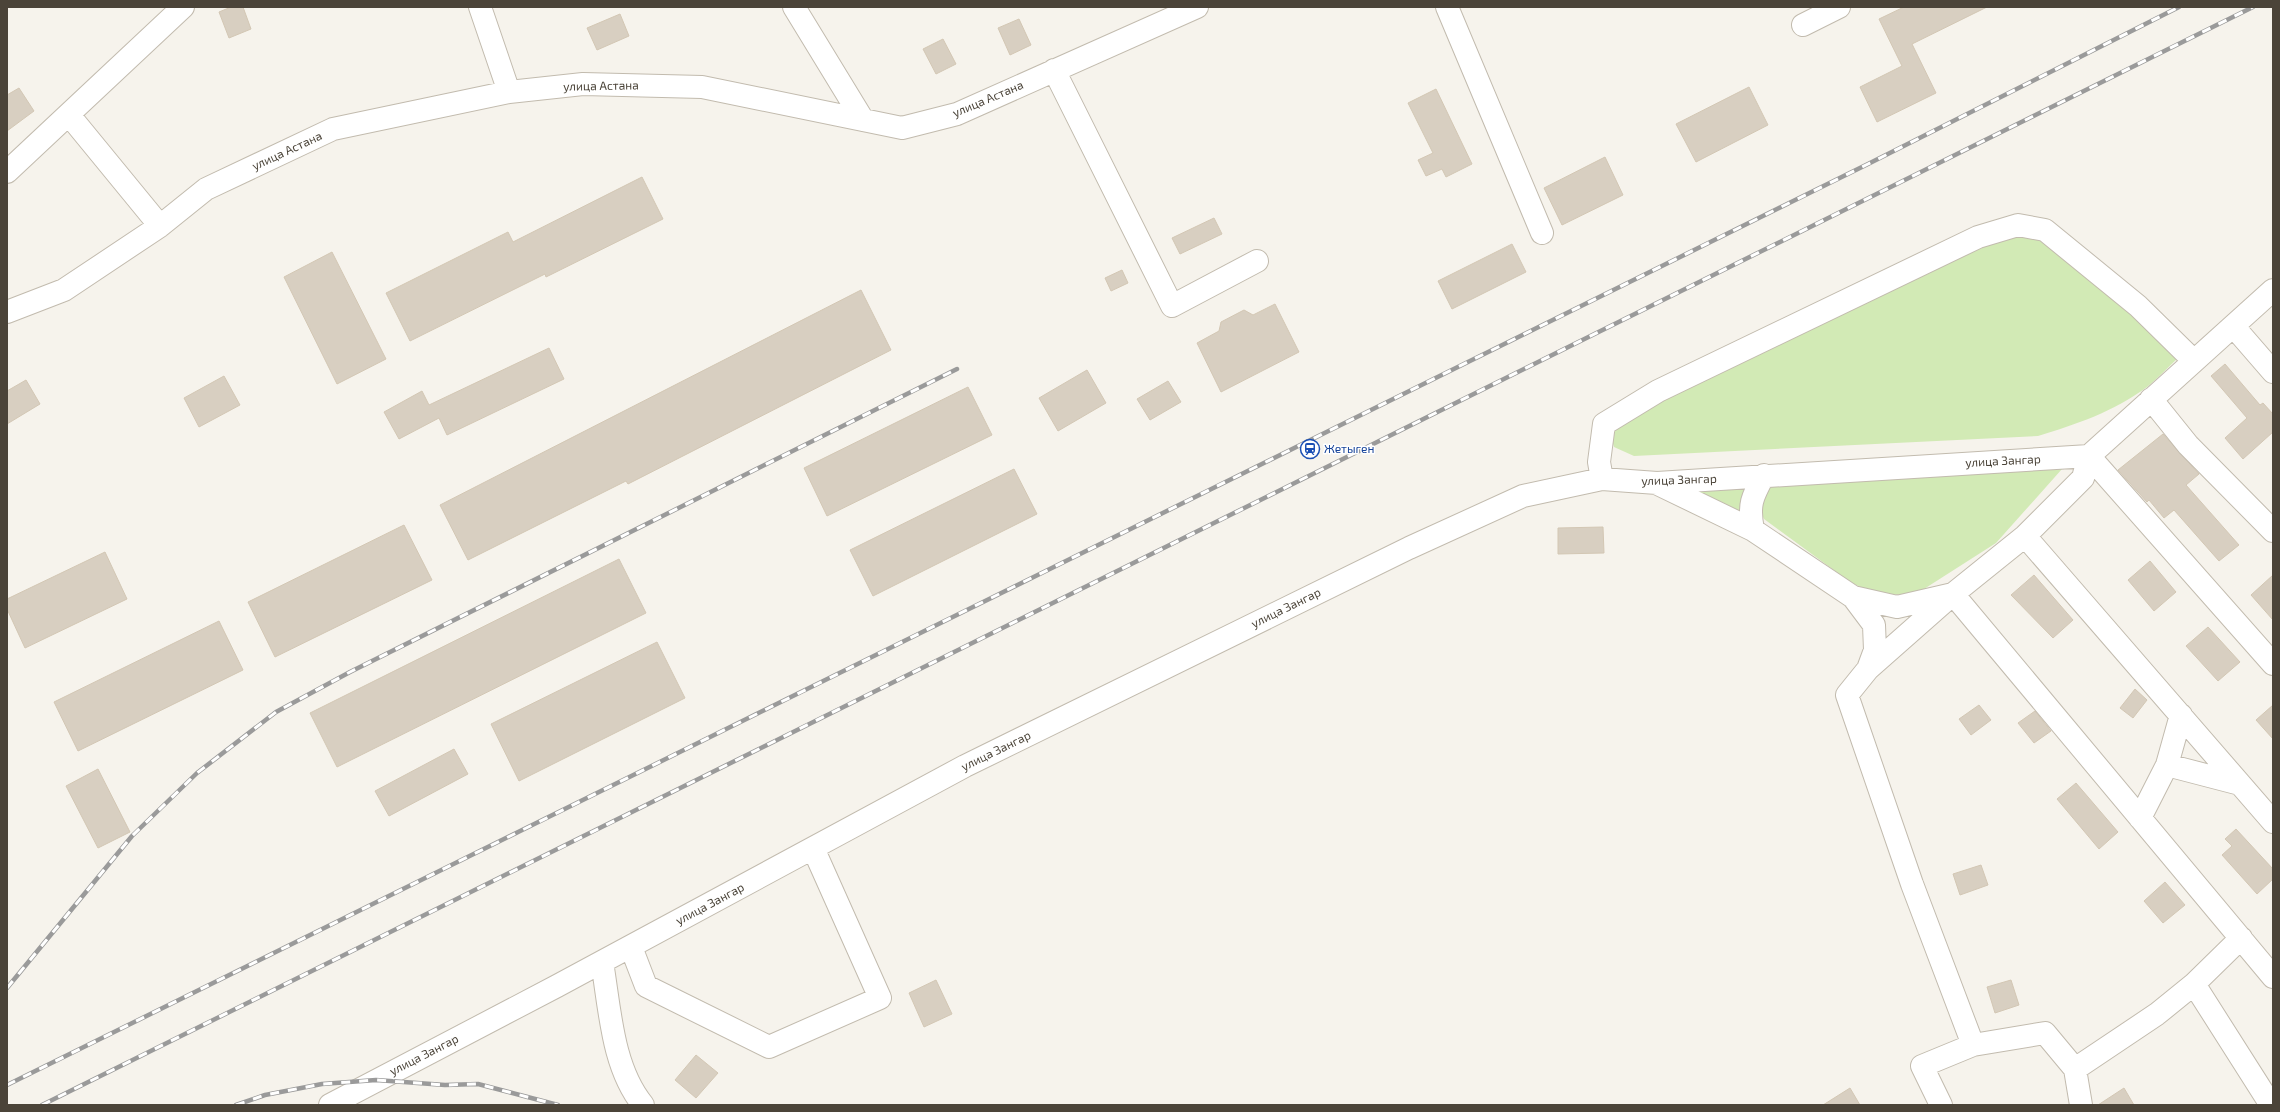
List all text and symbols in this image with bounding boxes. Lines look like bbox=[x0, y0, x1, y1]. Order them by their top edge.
street label: улица Астана bbox=[563, 77, 639, 94]
street label: улица Астана bbox=[950, 77, 1026, 120]
street label: улица Астана bbox=[249, 128, 324, 173]
station icon: Жетыген bbox=[1299, 438, 1321, 460]
place label: Жетыген bbox=[1324, 441, 1375, 455]
street label: улица Зангар bbox=[1965, 451, 2041, 470]
street label: улица Зангар bbox=[1641, 471, 1717, 488]
street label: улица Зангар bbox=[1249, 584, 1323, 631]
street label: улица Зангар bbox=[959, 727, 1033, 774]
street label: улица Зангар bbox=[673, 879, 747, 928]
street label: улица Зангар bbox=[387, 1031, 461, 1078]

